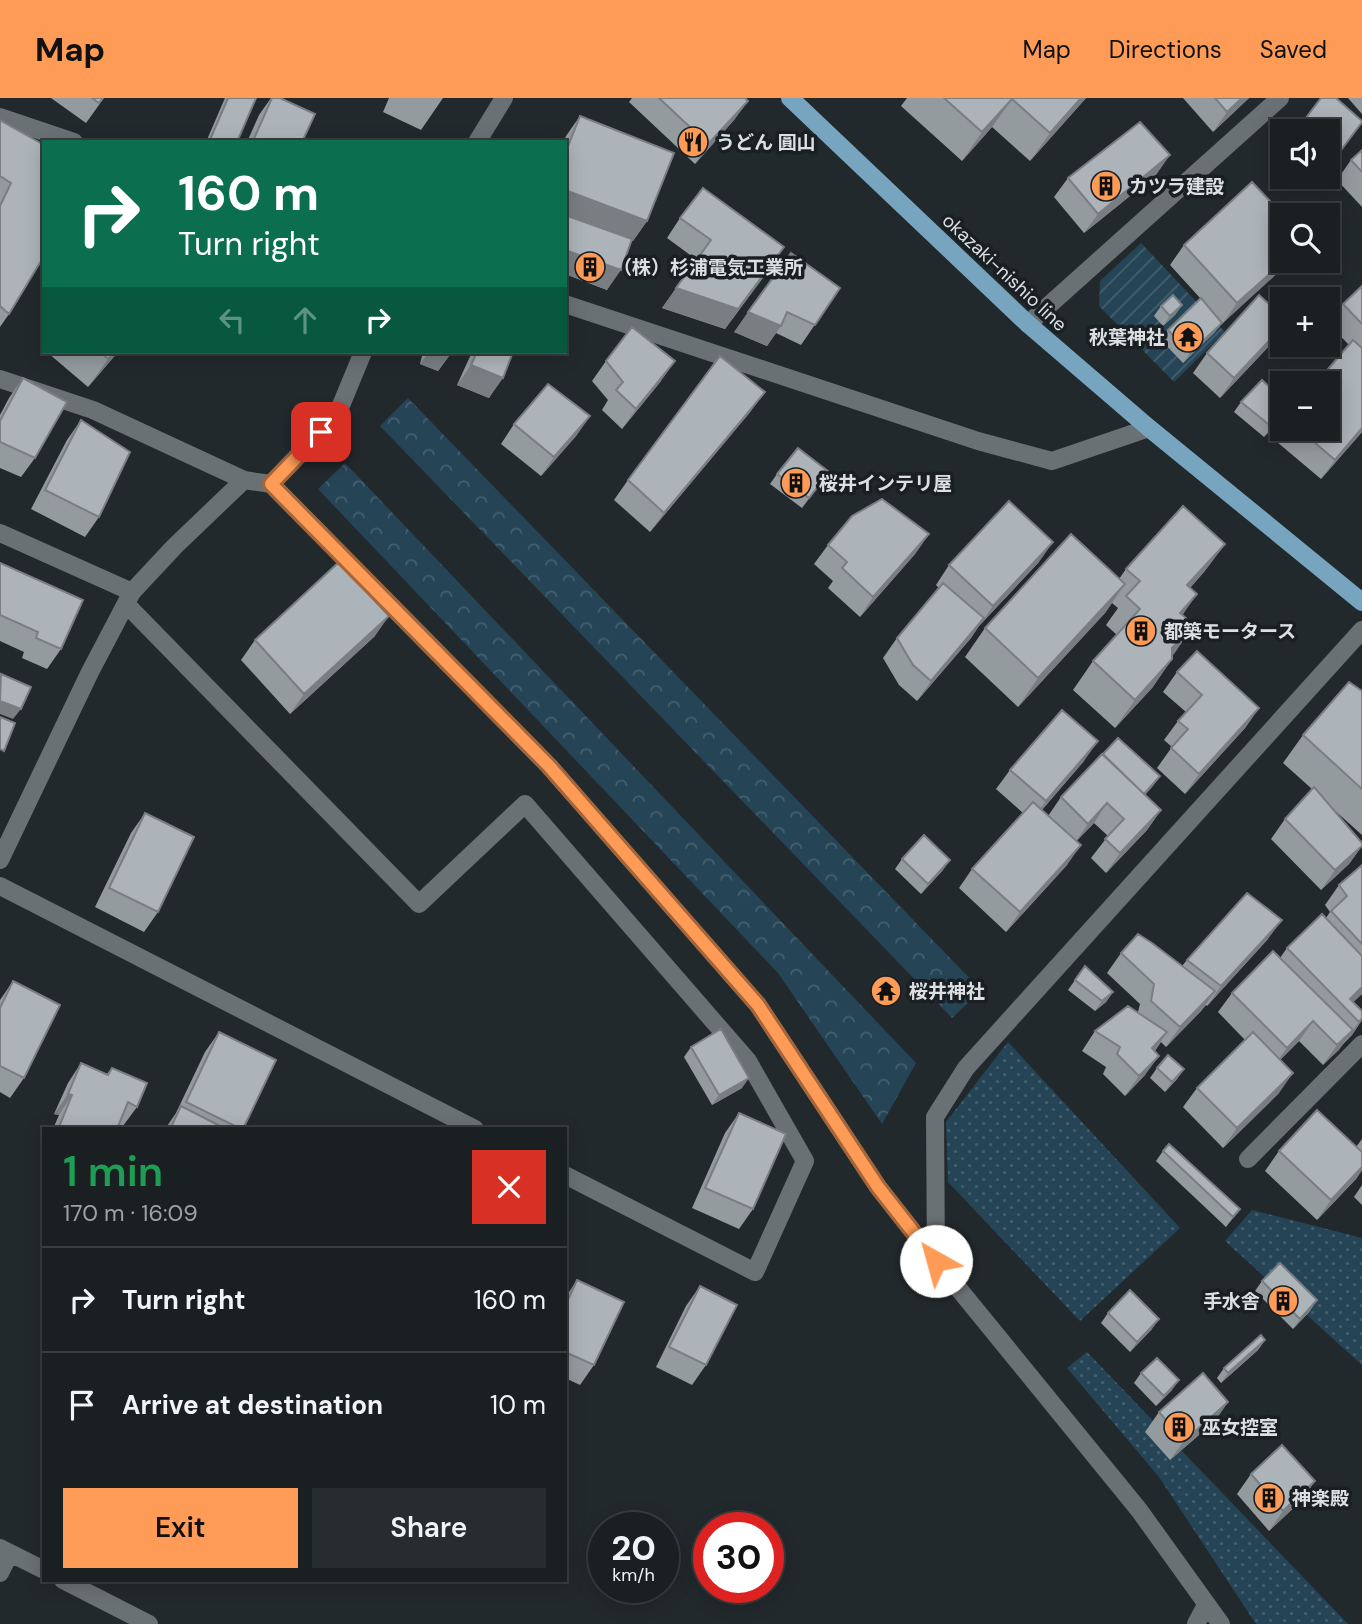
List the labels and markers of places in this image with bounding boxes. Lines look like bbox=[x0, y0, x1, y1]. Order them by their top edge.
restaurant icon: うどん 圓山 bbox=[676, 125, 710, 159]
place label: うどん 圓山 bbox=[716, 130, 815, 155]
building icon: カツラ建設 bbox=[1089, 169, 1123, 203]
place label: カツラ建設 bbox=[1129, 174, 1224, 199]
building icon: （株）杉浦電気工業所 bbox=[573, 250, 607, 284]
place label: （株）杉浦電気工業所 bbox=[613, 255, 803, 280]
temple icon: 秋葉神社 bbox=[1171, 320, 1205, 354]
place label: 秋葉神社 bbox=[1089, 325, 1165, 350]
pin bbox=[291, 402, 351, 462]
building icon: 桜井インテリ屋 bbox=[779, 466, 813, 500]
place label: 桜井インテリ屋 bbox=[819, 471, 952, 496]
building icon: 都築モータース bbox=[1124, 614, 1158, 648]
place label: 都築モータース bbox=[1164, 619, 1296, 644]
temple icon: 桜井神社 bbox=[869, 974, 903, 1008]
place label: 桜井神社 bbox=[909, 979, 985, 1004]
building icon: 手水舎 bbox=[1266, 1284, 1300, 1318]
place label: 手水舎 bbox=[1203, 1289, 1260, 1314]
building icon: 巫女控室 bbox=[1162, 1410, 1196, 1444]
place label: 巫女控室 bbox=[1202, 1415, 1278, 1440]
building icon: 神楽殿 bbox=[1252, 1481, 1286, 1515]
place label: 神楽殿 bbox=[1292, 1486, 1349, 1511]

